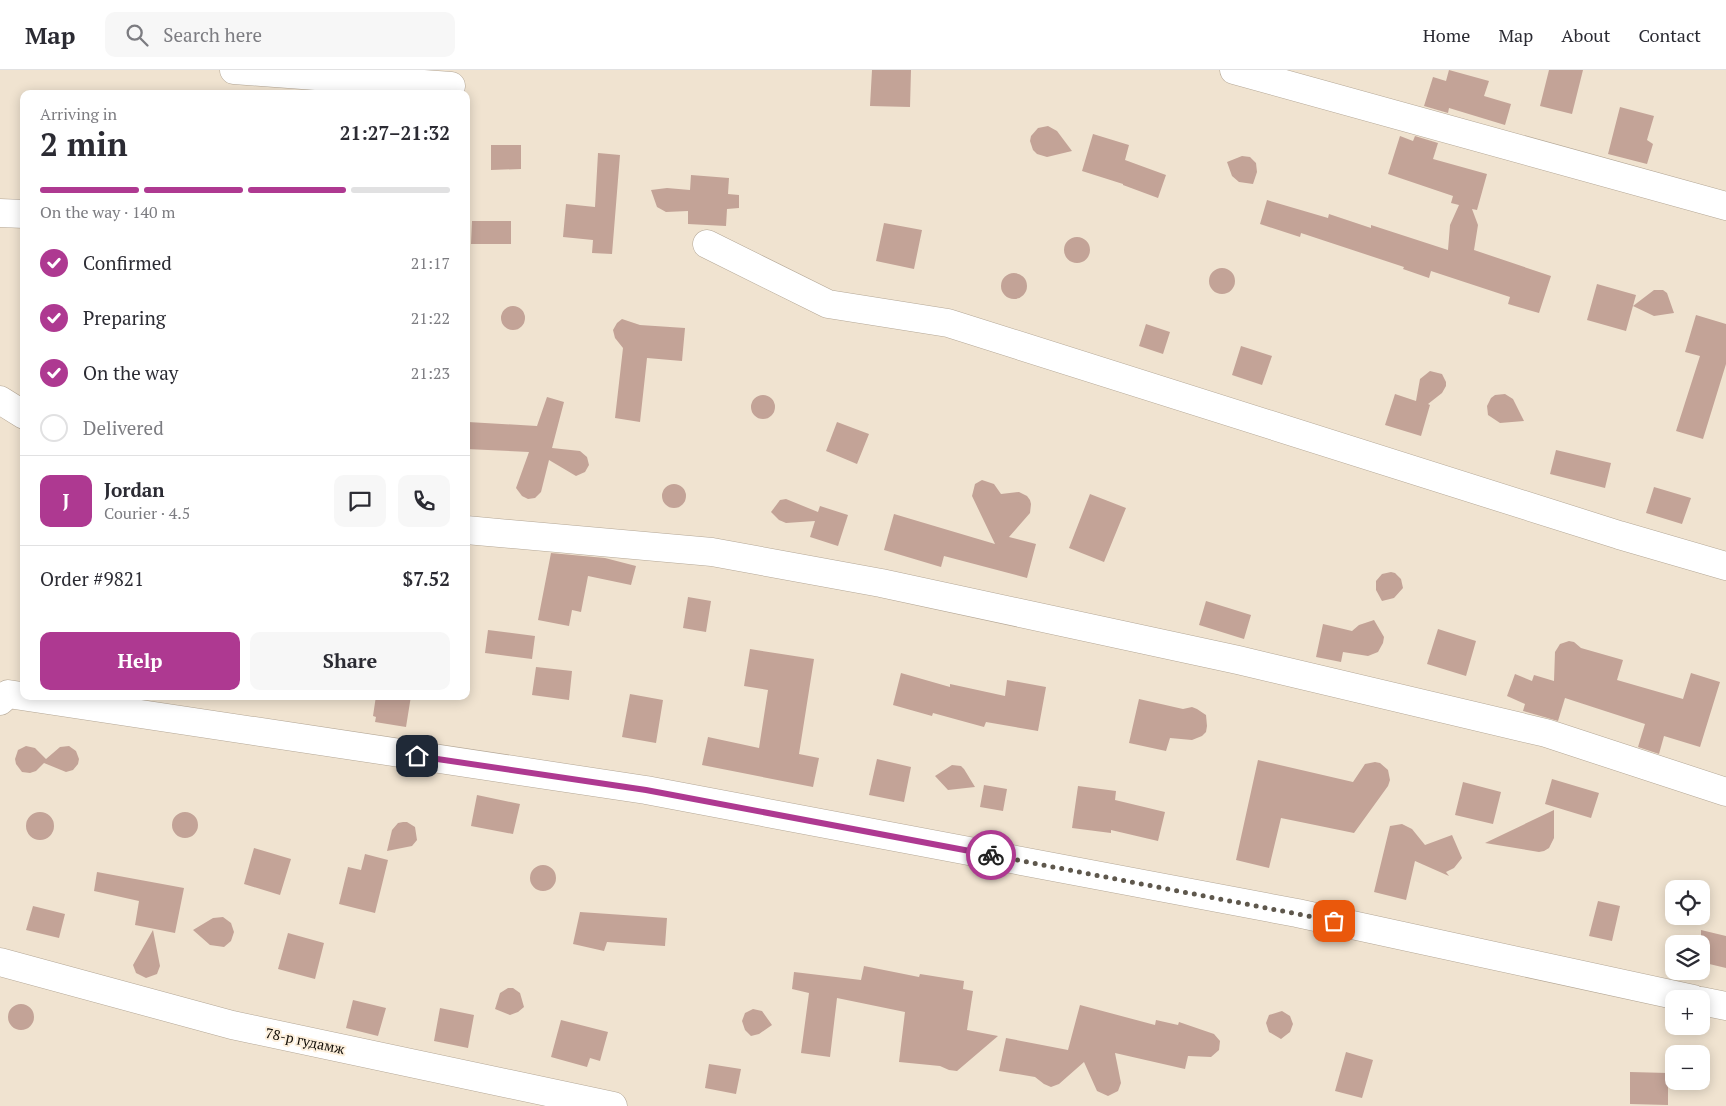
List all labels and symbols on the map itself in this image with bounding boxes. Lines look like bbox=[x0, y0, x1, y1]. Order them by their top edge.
pin bbox=[396, 735, 438, 777]
courier bbox=[966, 830, 1016, 880]
pin bbox=[1313, 900, 1355, 942]
street label: 78-р гудамж bbox=[264, 1023, 347, 1058]

